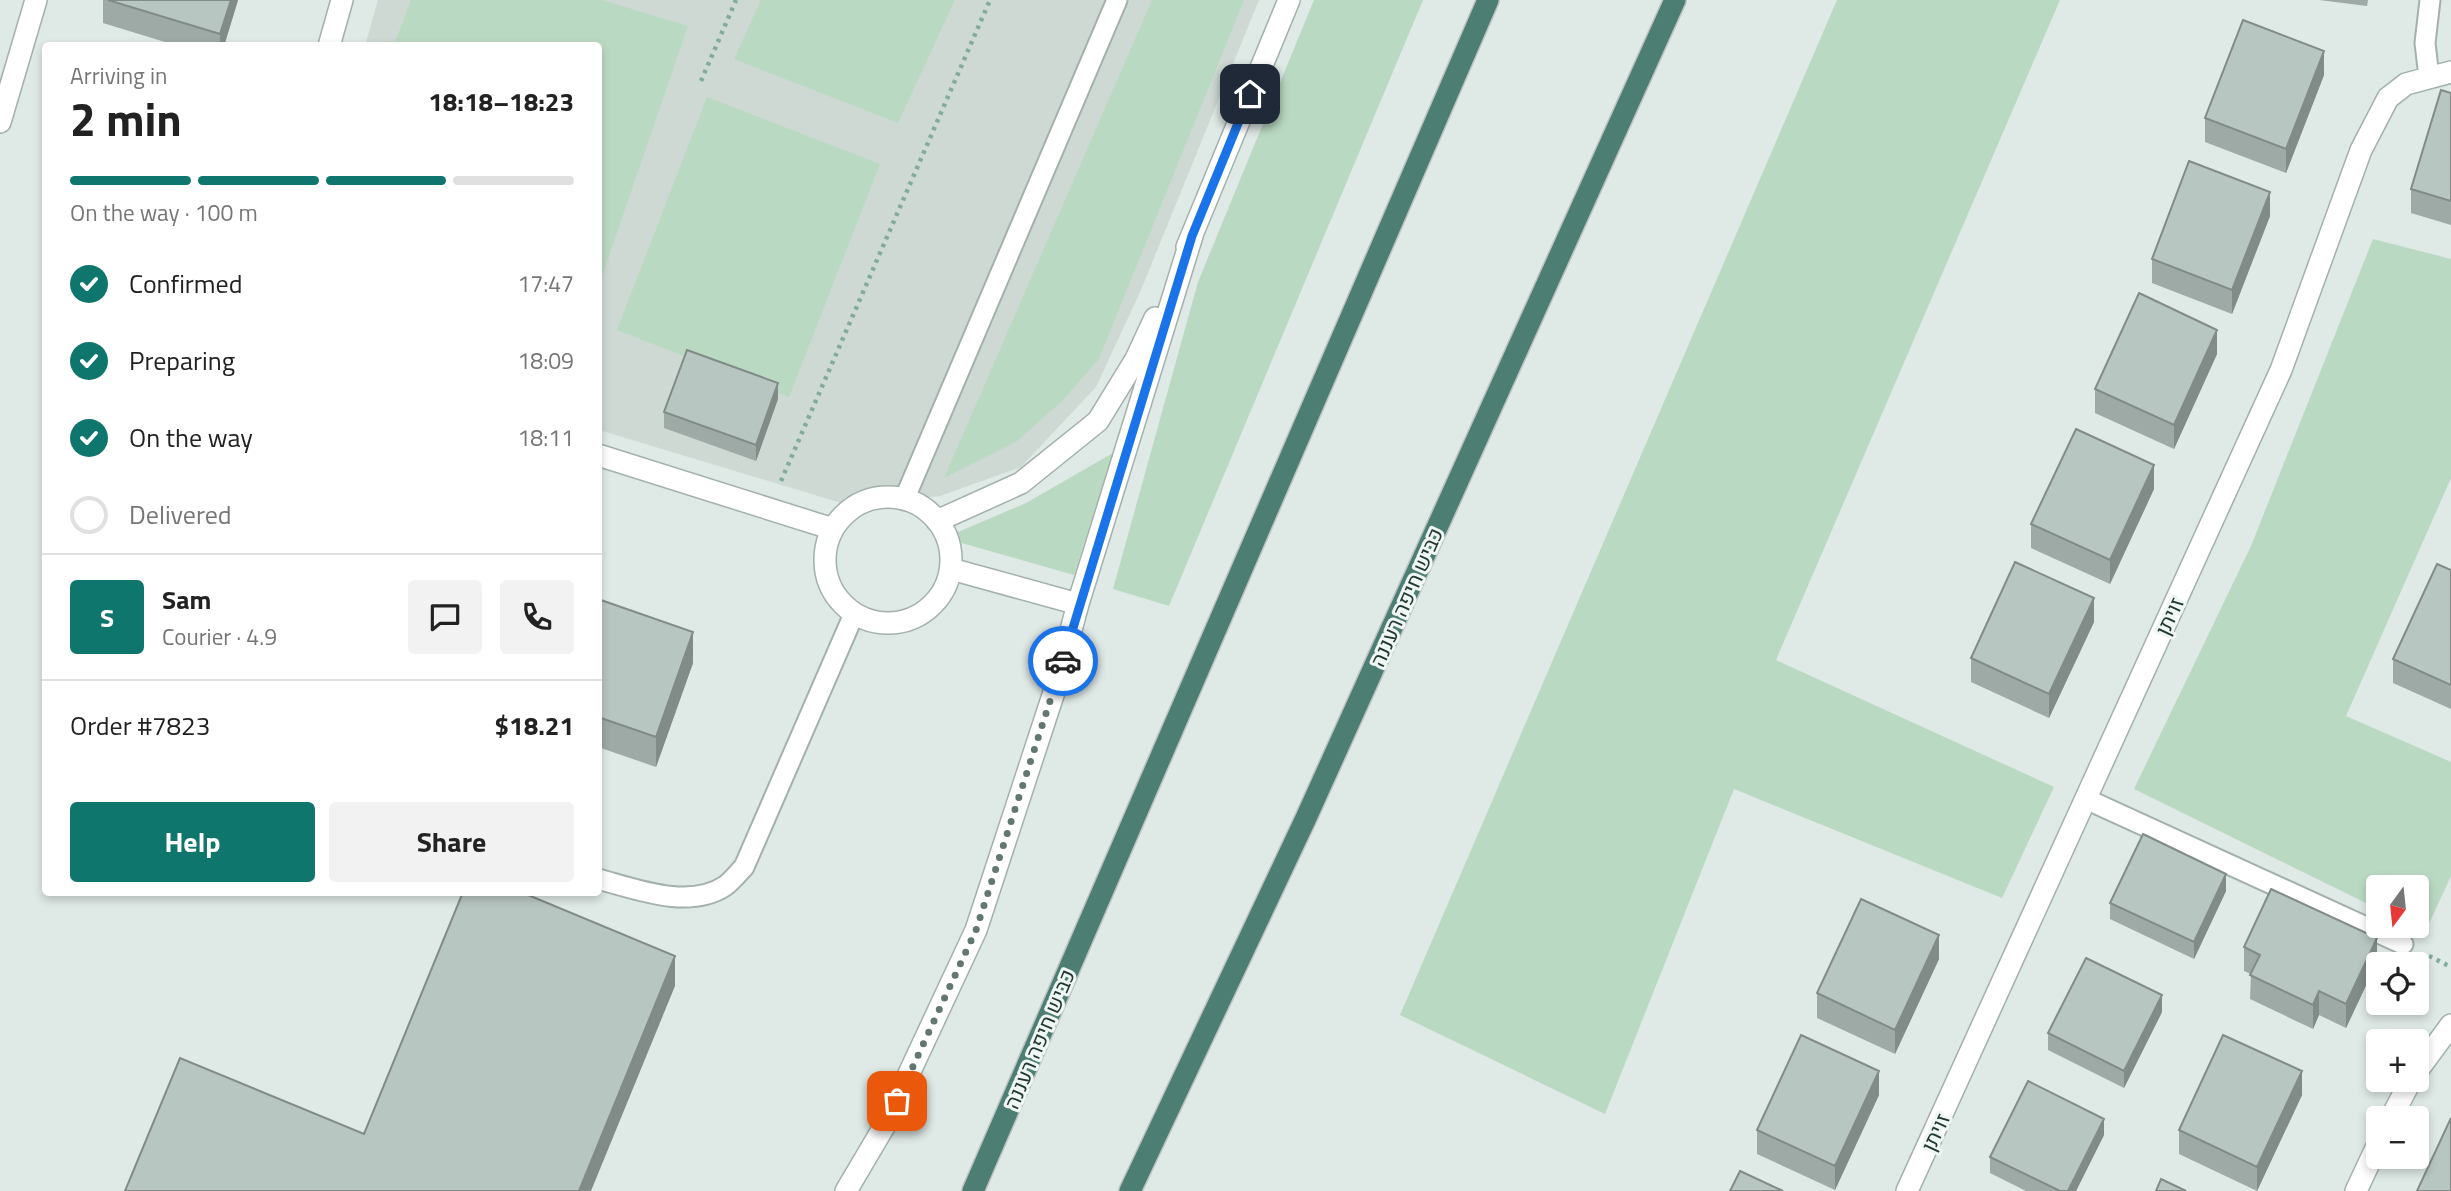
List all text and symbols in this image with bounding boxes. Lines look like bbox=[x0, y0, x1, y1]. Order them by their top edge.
text: Arriving in bbox=[70, 58, 167, 93]
pin bbox=[1220, 64, 1280, 124]
icon: home bbox=[1231, 75, 1269, 113]
text: 18:18–18:23 bbox=[428, 82, 574, 121]
text: 2 min bbox=[70, 84, 182, 154]
text: On the way · 100 m bbox=[70, 195, 258, 230]
text: Confirmed bbox=[129, 264, 243, 303]
icon: check bbox=[70, 265, 108, 303]
text: 17:47 bbox=[517, 266, 574, 301]
text: Preparing bbox=[129, 341, 235, 380]
icon: check bbox=[70, 342, 108, 380]
text: 18:09 bbox=[517, 343, 574, 378]
text: On the way bbox=[129, 418, 253, 457]
icon: check bbox=[70, 419, 108, 457]
text: 18:11 bbox=[517, 420, 574, 455]
text: Delivered bbox=[129, 495, 232, 534]
street label: כביש חיפה רעננה bbox=[1361, 522, 1451, 672]
text: Sam bbox=[162, 580, 211, 619]
button: chat bbox=[408, 580, 482, 654]
button: phone bbox=[500, 580, 574, 654]
street label: זויתן bbox=[2146, 592, 2192, 640]
text: S bbox=[100, 598, 114, 637]
text: Courier · 4.9 bbox=[162, 619, 277, 654]
courier bbox=[1028, 626, 1098, 696]
icon: car bbox=[1044, 642, 1082, 680]
text: Order #7823 bbox=[70, 706, 210, 745]
text: $18.21 bbox=[495, 706, 574, 745]
button: Help bbox=[70, 802, 315, 882]
button: Share bbox=[329, 802, 574, 882]
north arrow bbox=[2366, 875, 2429, 938]
map controls bbox=[2366, 875, 2429, 1169]
button: locate bbox=[2366, 952, 2429, 1015]
street label: כביש חיפה רעננה bbox=[995, 964, 1083, 1114]
button: + bbox=[2366, 1029, 2429, 1092]
pin bbox=[867, 1071, 927, 1131]
icon: bag bbox=[878, 1082, 916, 1120]
button: − bbox=[2366, 1106, 2429, 1169]
street label: זויתן bbox=[1912, 1108, 1958, 1156]

